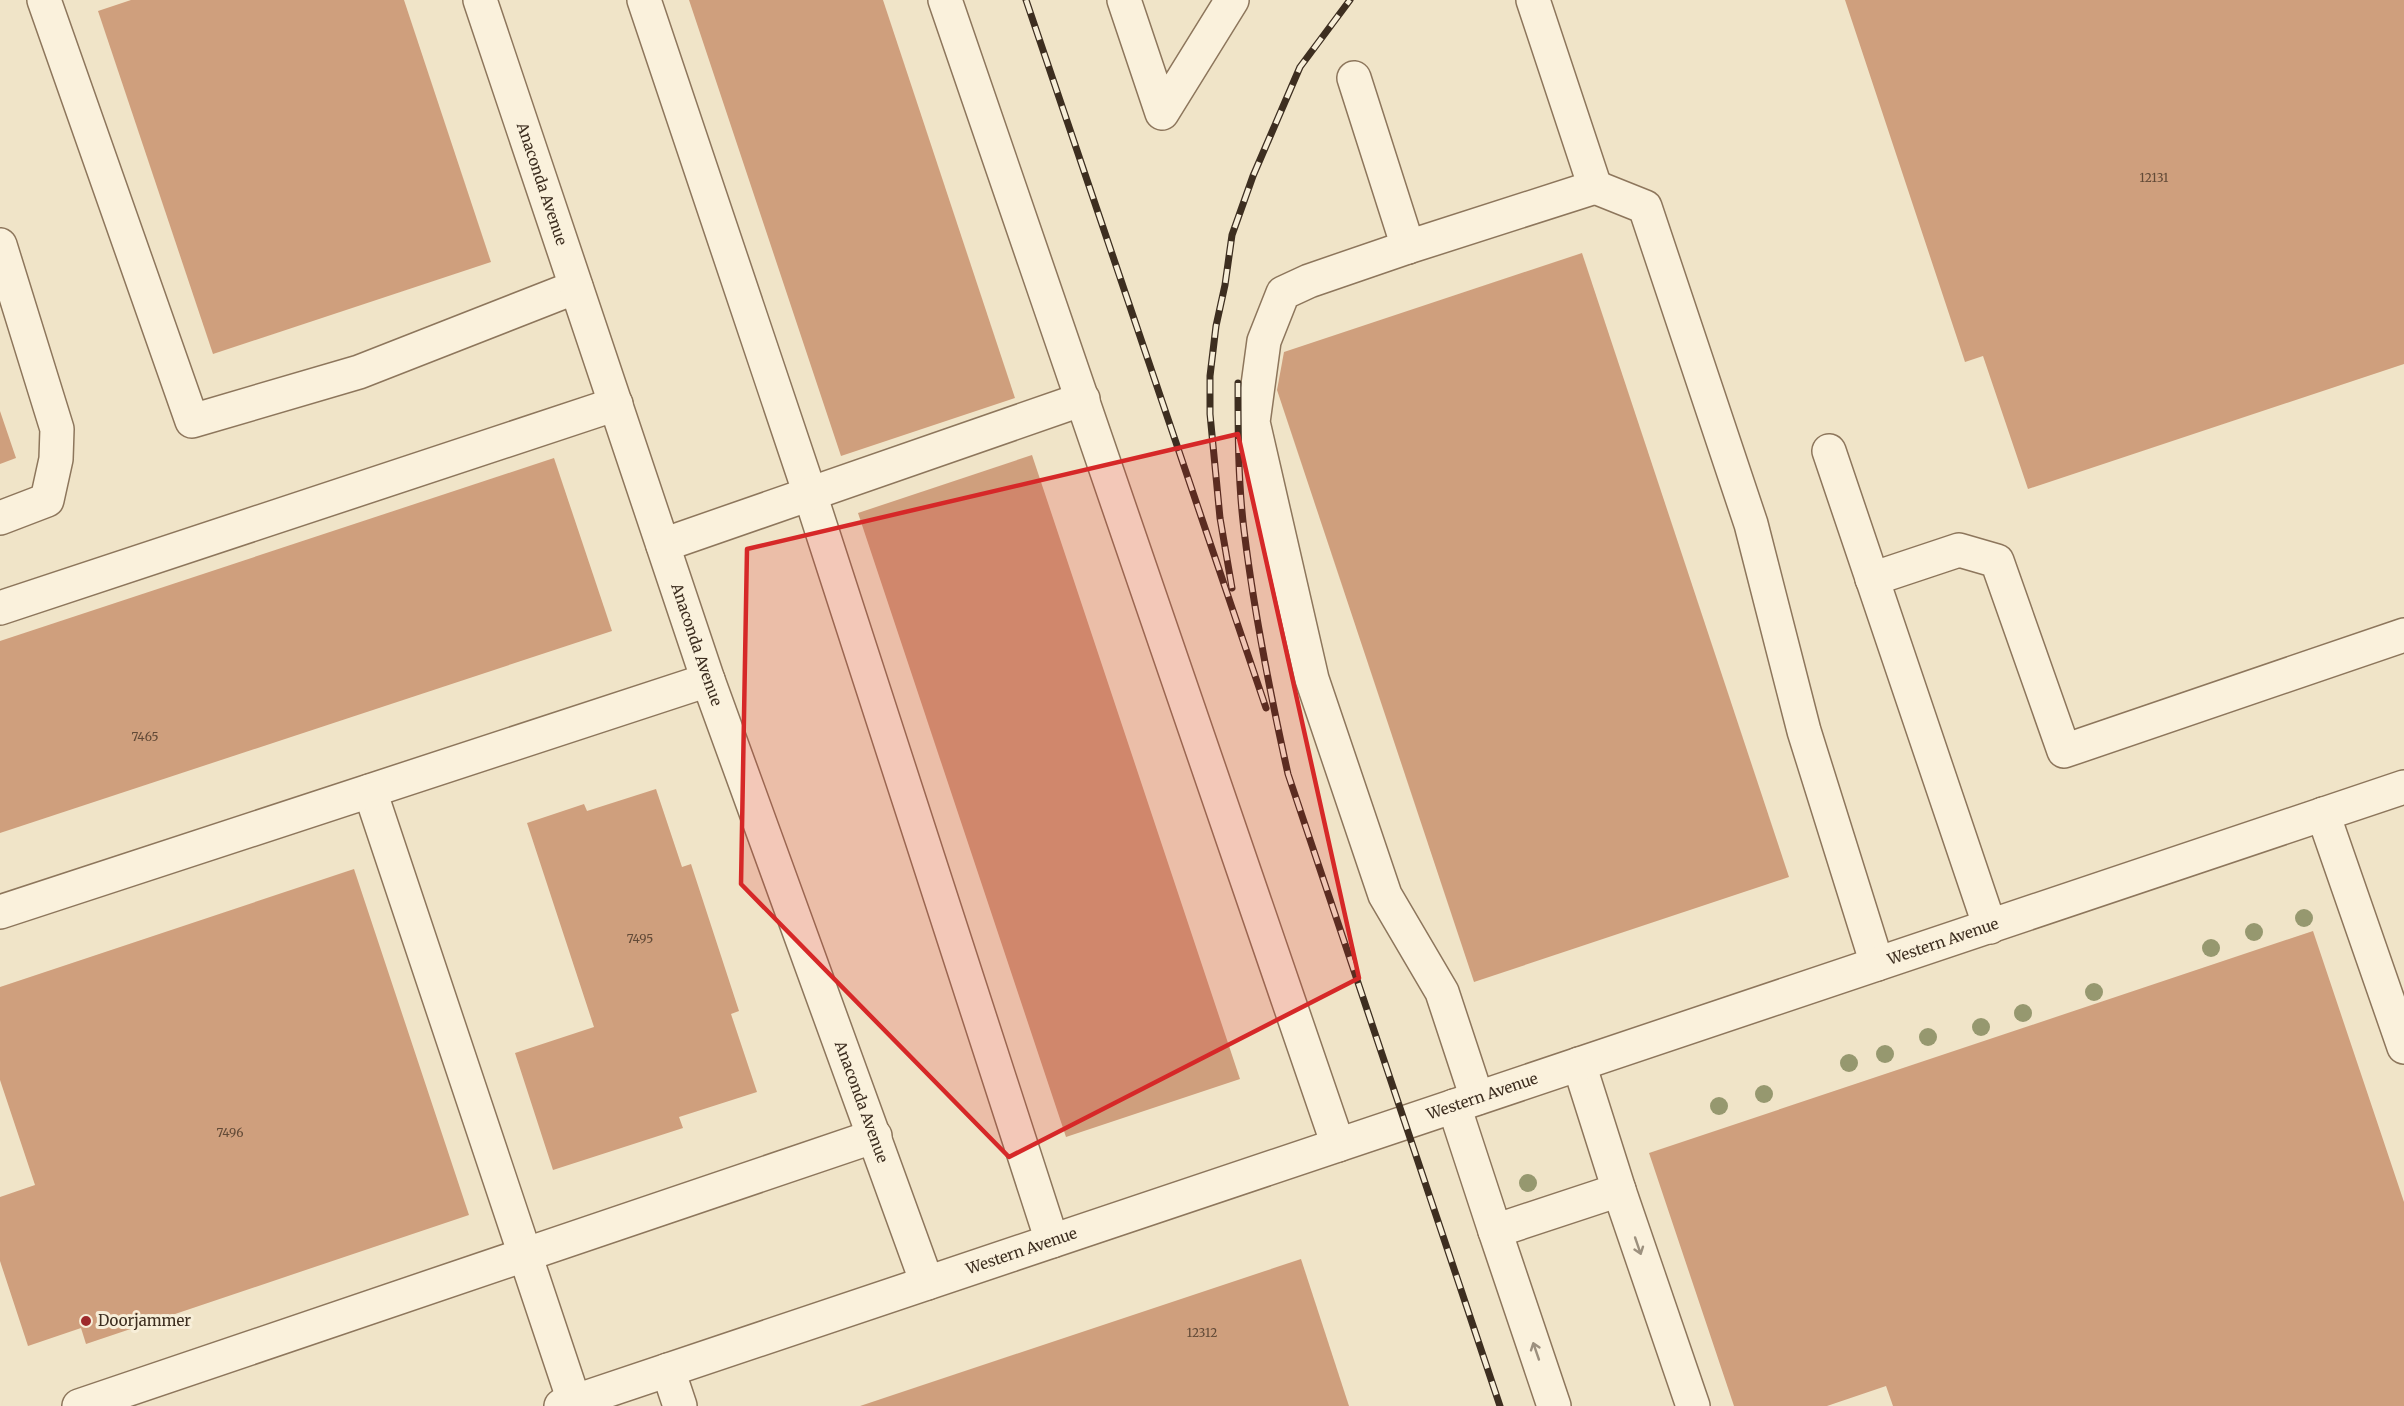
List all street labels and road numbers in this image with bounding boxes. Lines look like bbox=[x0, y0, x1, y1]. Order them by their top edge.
street label: Anaconda Avenue bbox=[512, 119, 572, 248]
street label: Anaconda Avenue bbox=[667, 580, 727, 709]
street label: Western Avenue bbox=[1884, 914, 2001, 969]
street label: Anaconda Avenue bbox=[831, 1037, 893, 1165]
street label: Western Avenue bbox=[1423, 1069, 1540, 1124]
street label: Western Avenue bbox=[963, 1223, 1080, 1279]

